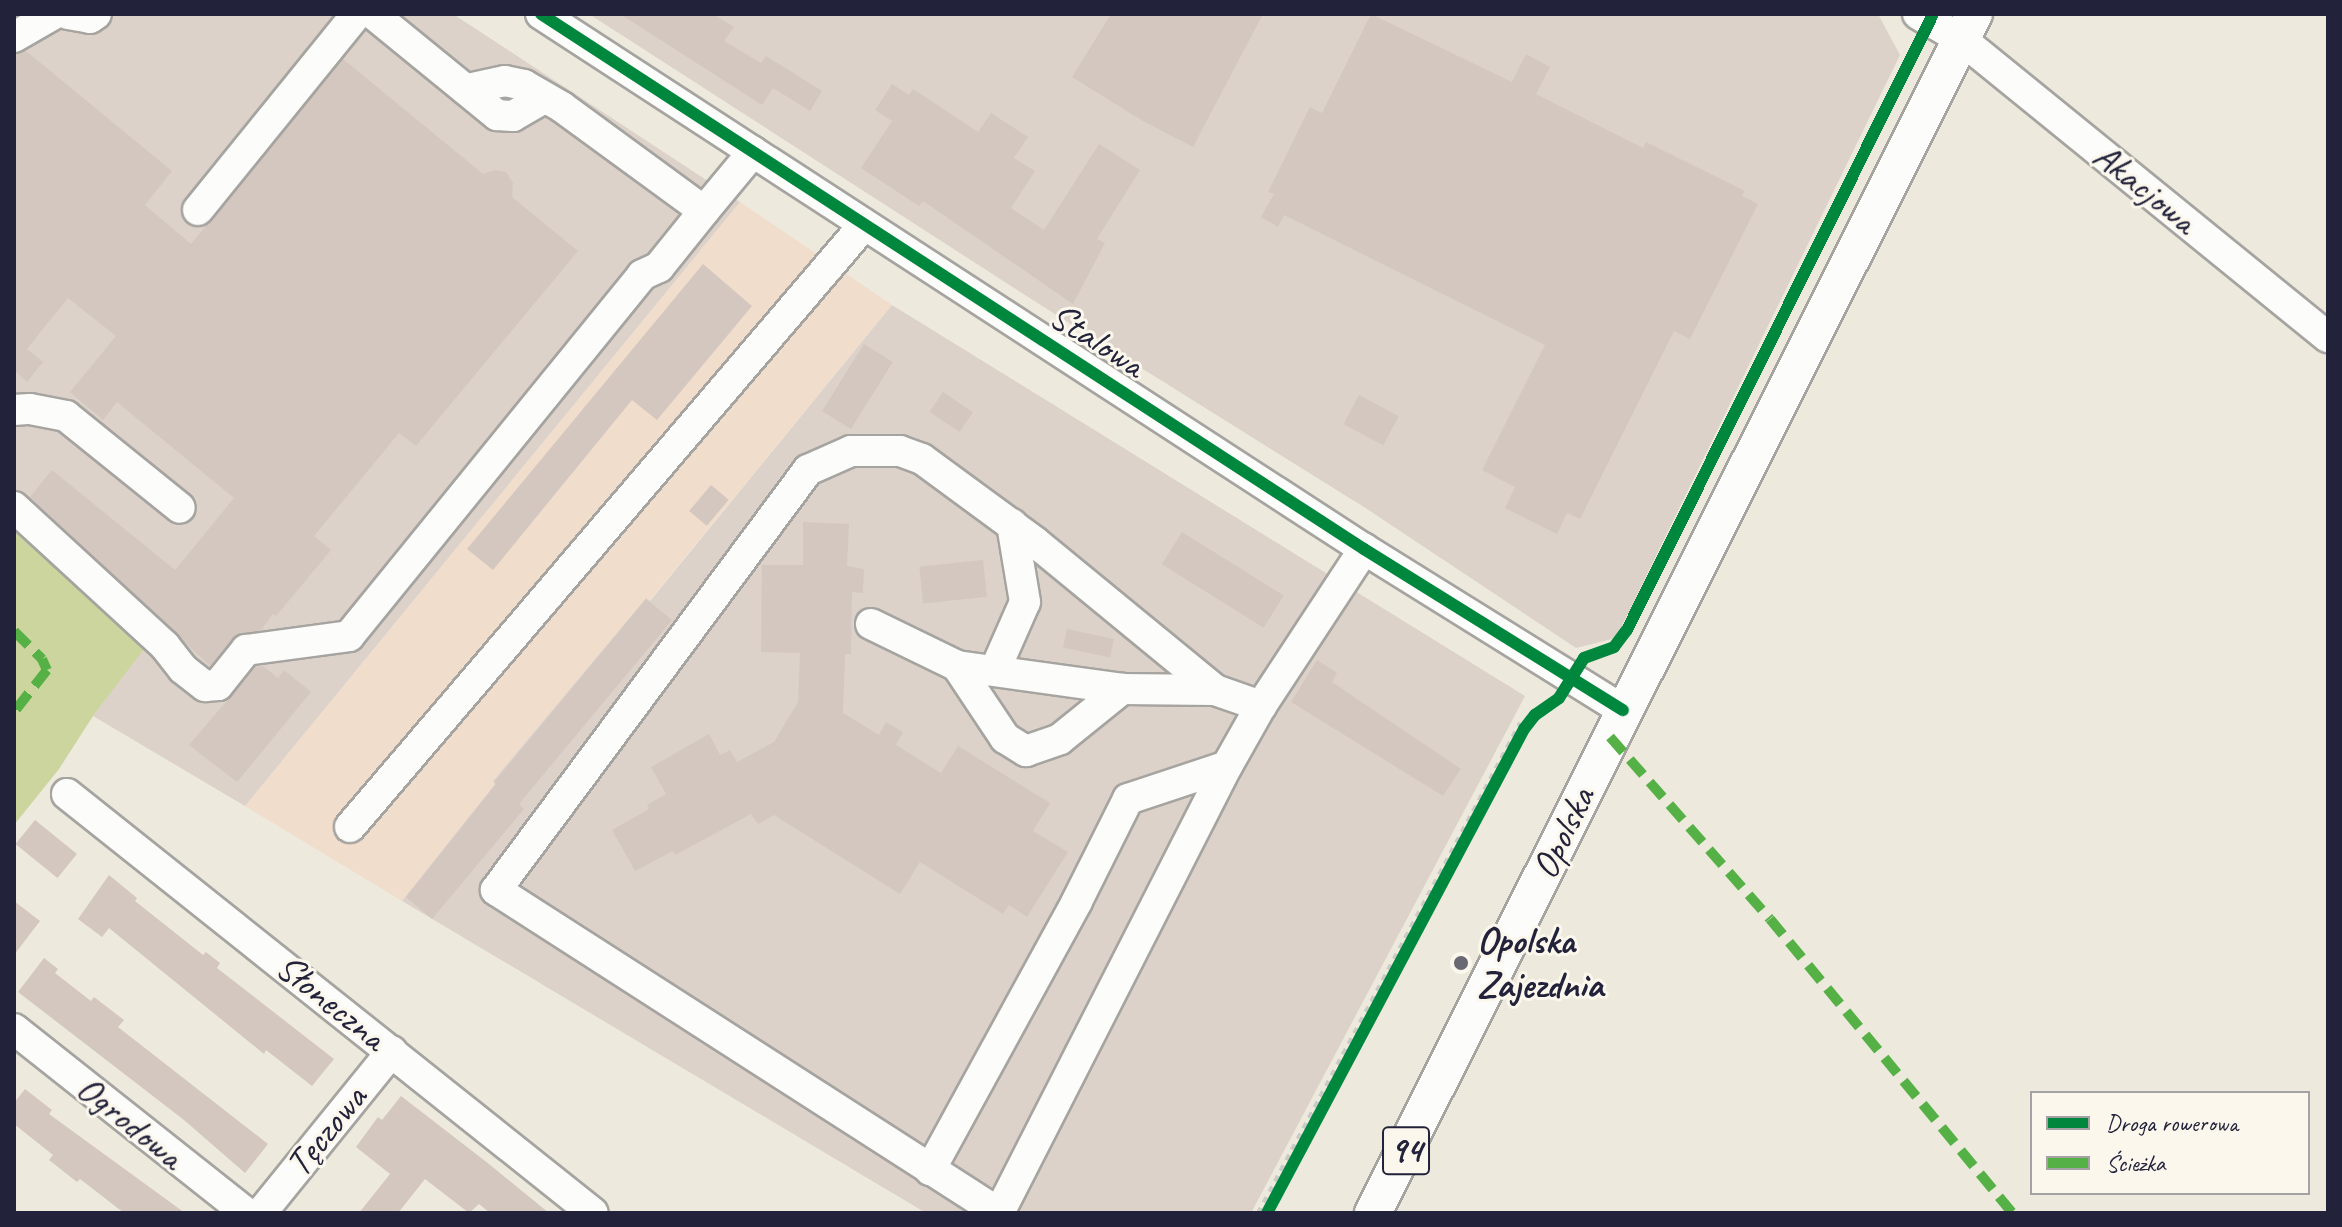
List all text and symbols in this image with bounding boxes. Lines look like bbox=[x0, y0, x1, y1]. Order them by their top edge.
street label: Akacjowa bbox=[2084, 133, 2206, 243]
street label: Stalowa bbox=[1041, 293, 1153, 387]
street label: Opolska bbox=[1522, 780, 1604, 886]
place label: Opolska Zajezdnia bbox=[1477, 918, 1603, 1008]
street label: Słoneczna bbox=[267, 944, 395, 1060]
marker: Opolska Zajezdnia bbox=[1452, 954, 1470, 972]
street label: Ogrodowa bbox=[68, 1065, 192, 1179]
street label: Tęczowa bbox=[276, 1076, 376, 1186]
legend bbox=[2030, 1091, 2310, 1195]
text: Droga rowerowa bbox=[2106, 1108, 2238, 1138]
road number: 94 bbox=[1382, 1119, 1430, 1183]
text: Ścieżka bbox=[2106, 1148, 2165, 1178]

